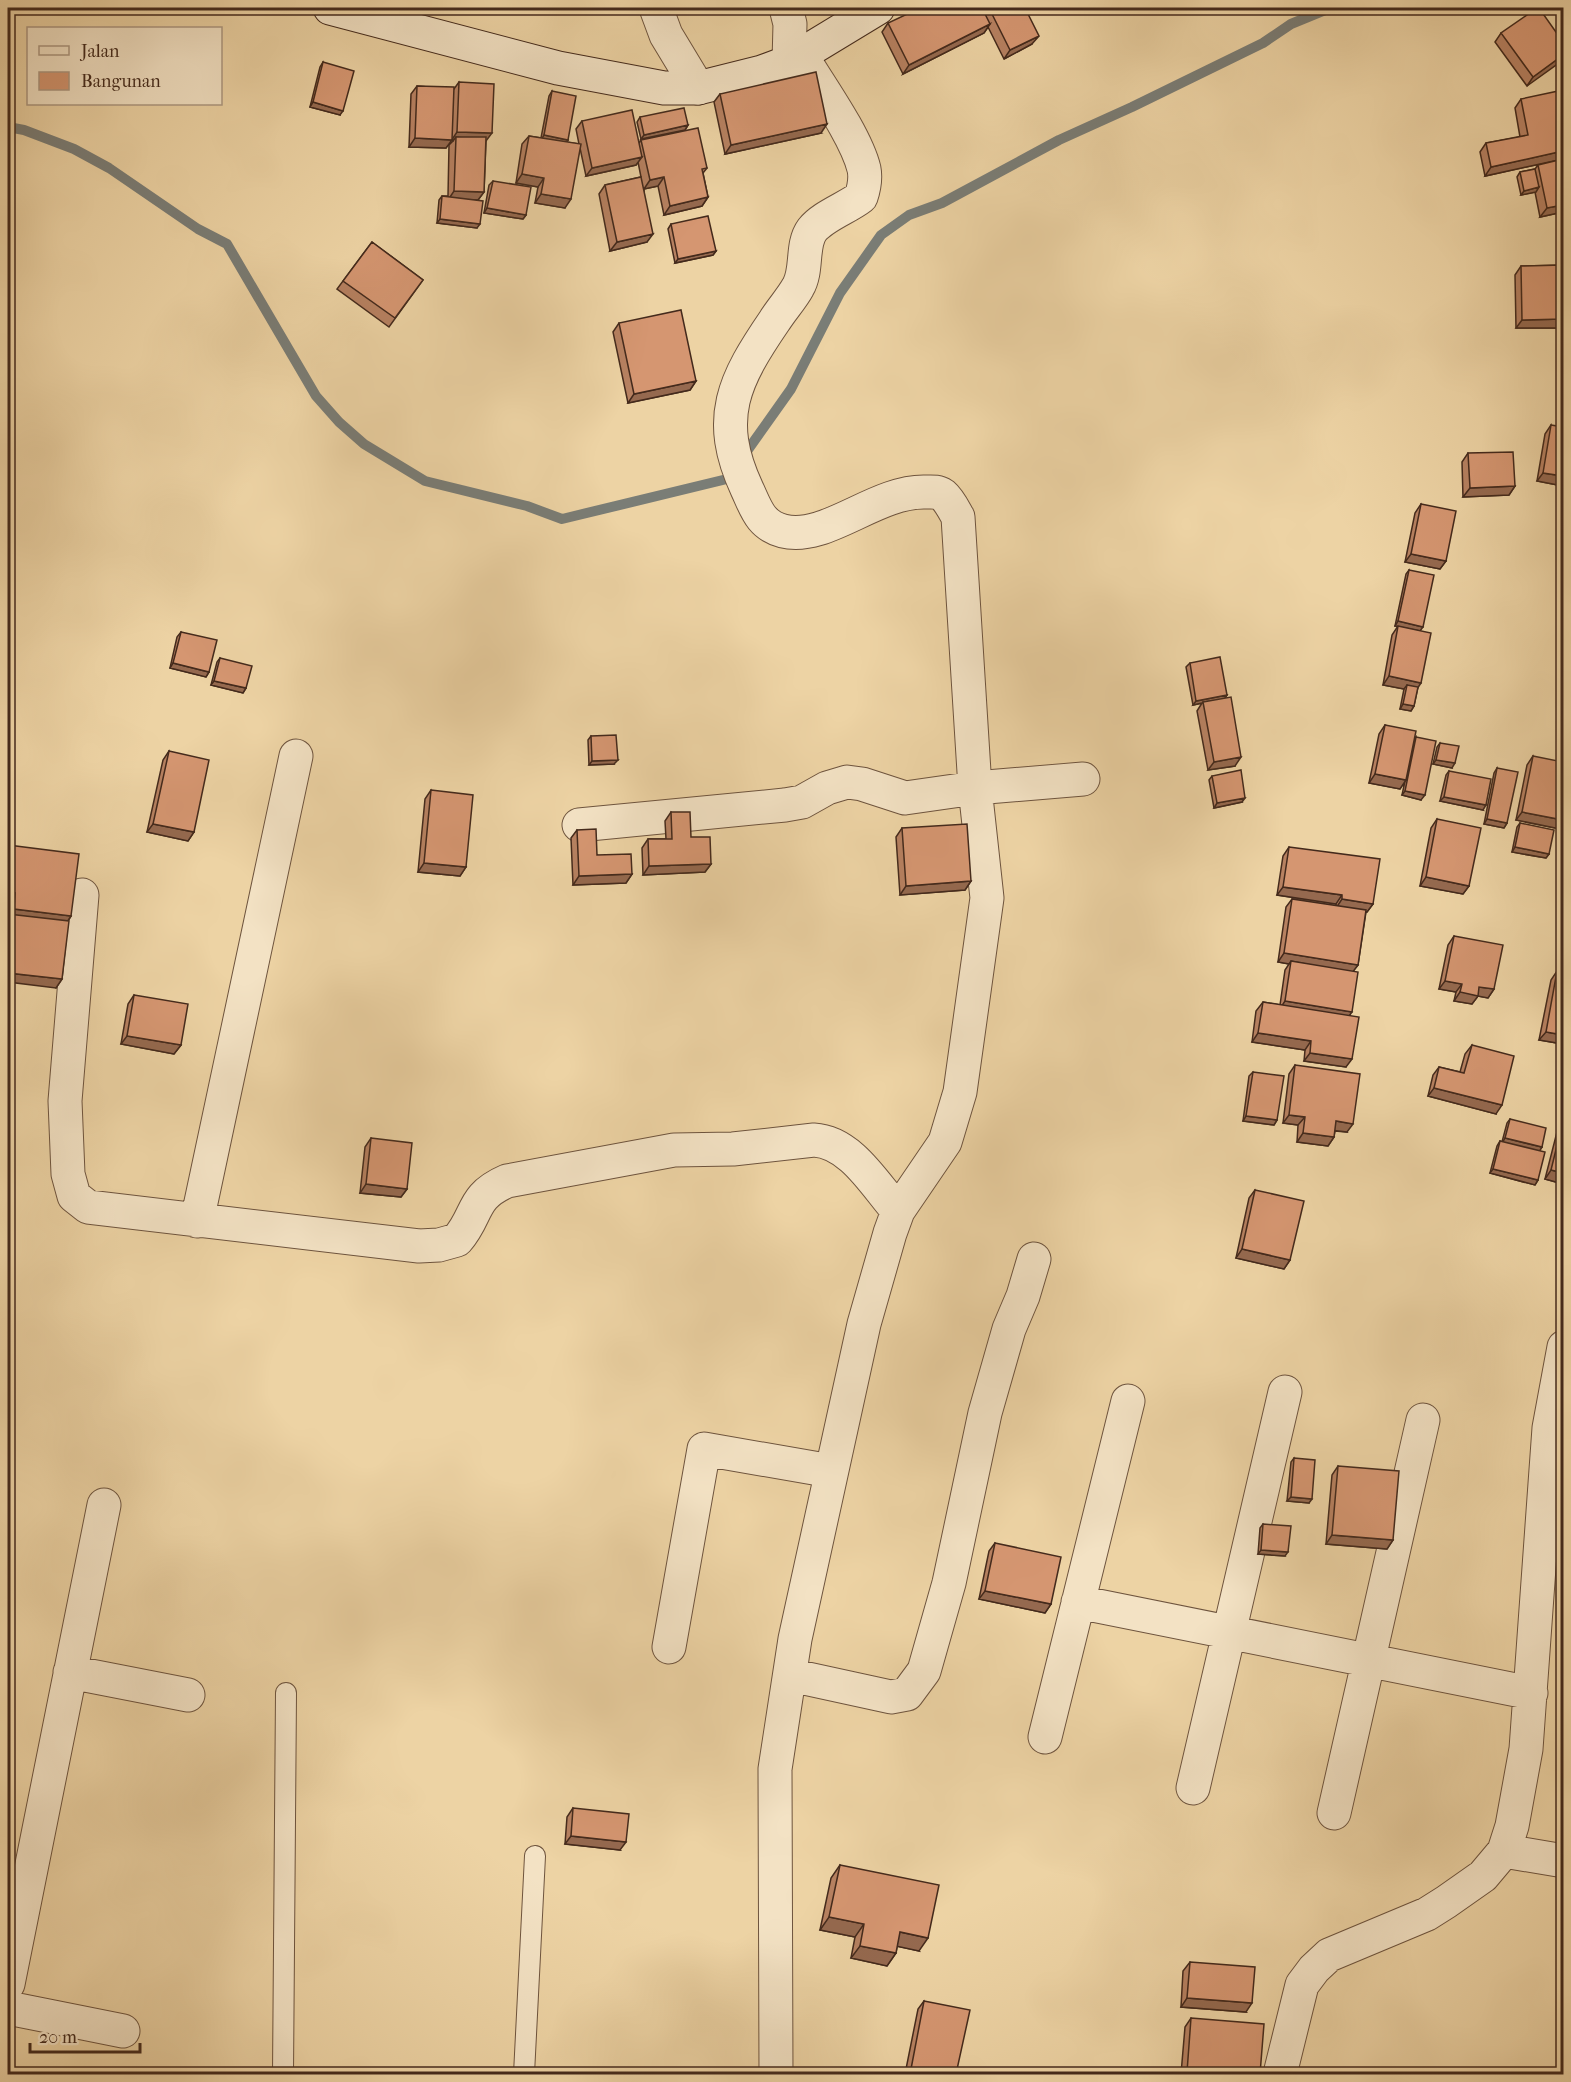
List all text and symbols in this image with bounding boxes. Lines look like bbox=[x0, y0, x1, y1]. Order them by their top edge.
legend bbox=[27, 27, 222, 105]
text: Jalan bbox=[79, 41, 120, 62]
text: Bangunan bbox=[81, 71, 161, 92]
scale bar bbox=[30, 2016, 140, 2054]
text: 20 m bbox=[39, 2027, 77, 2048]

